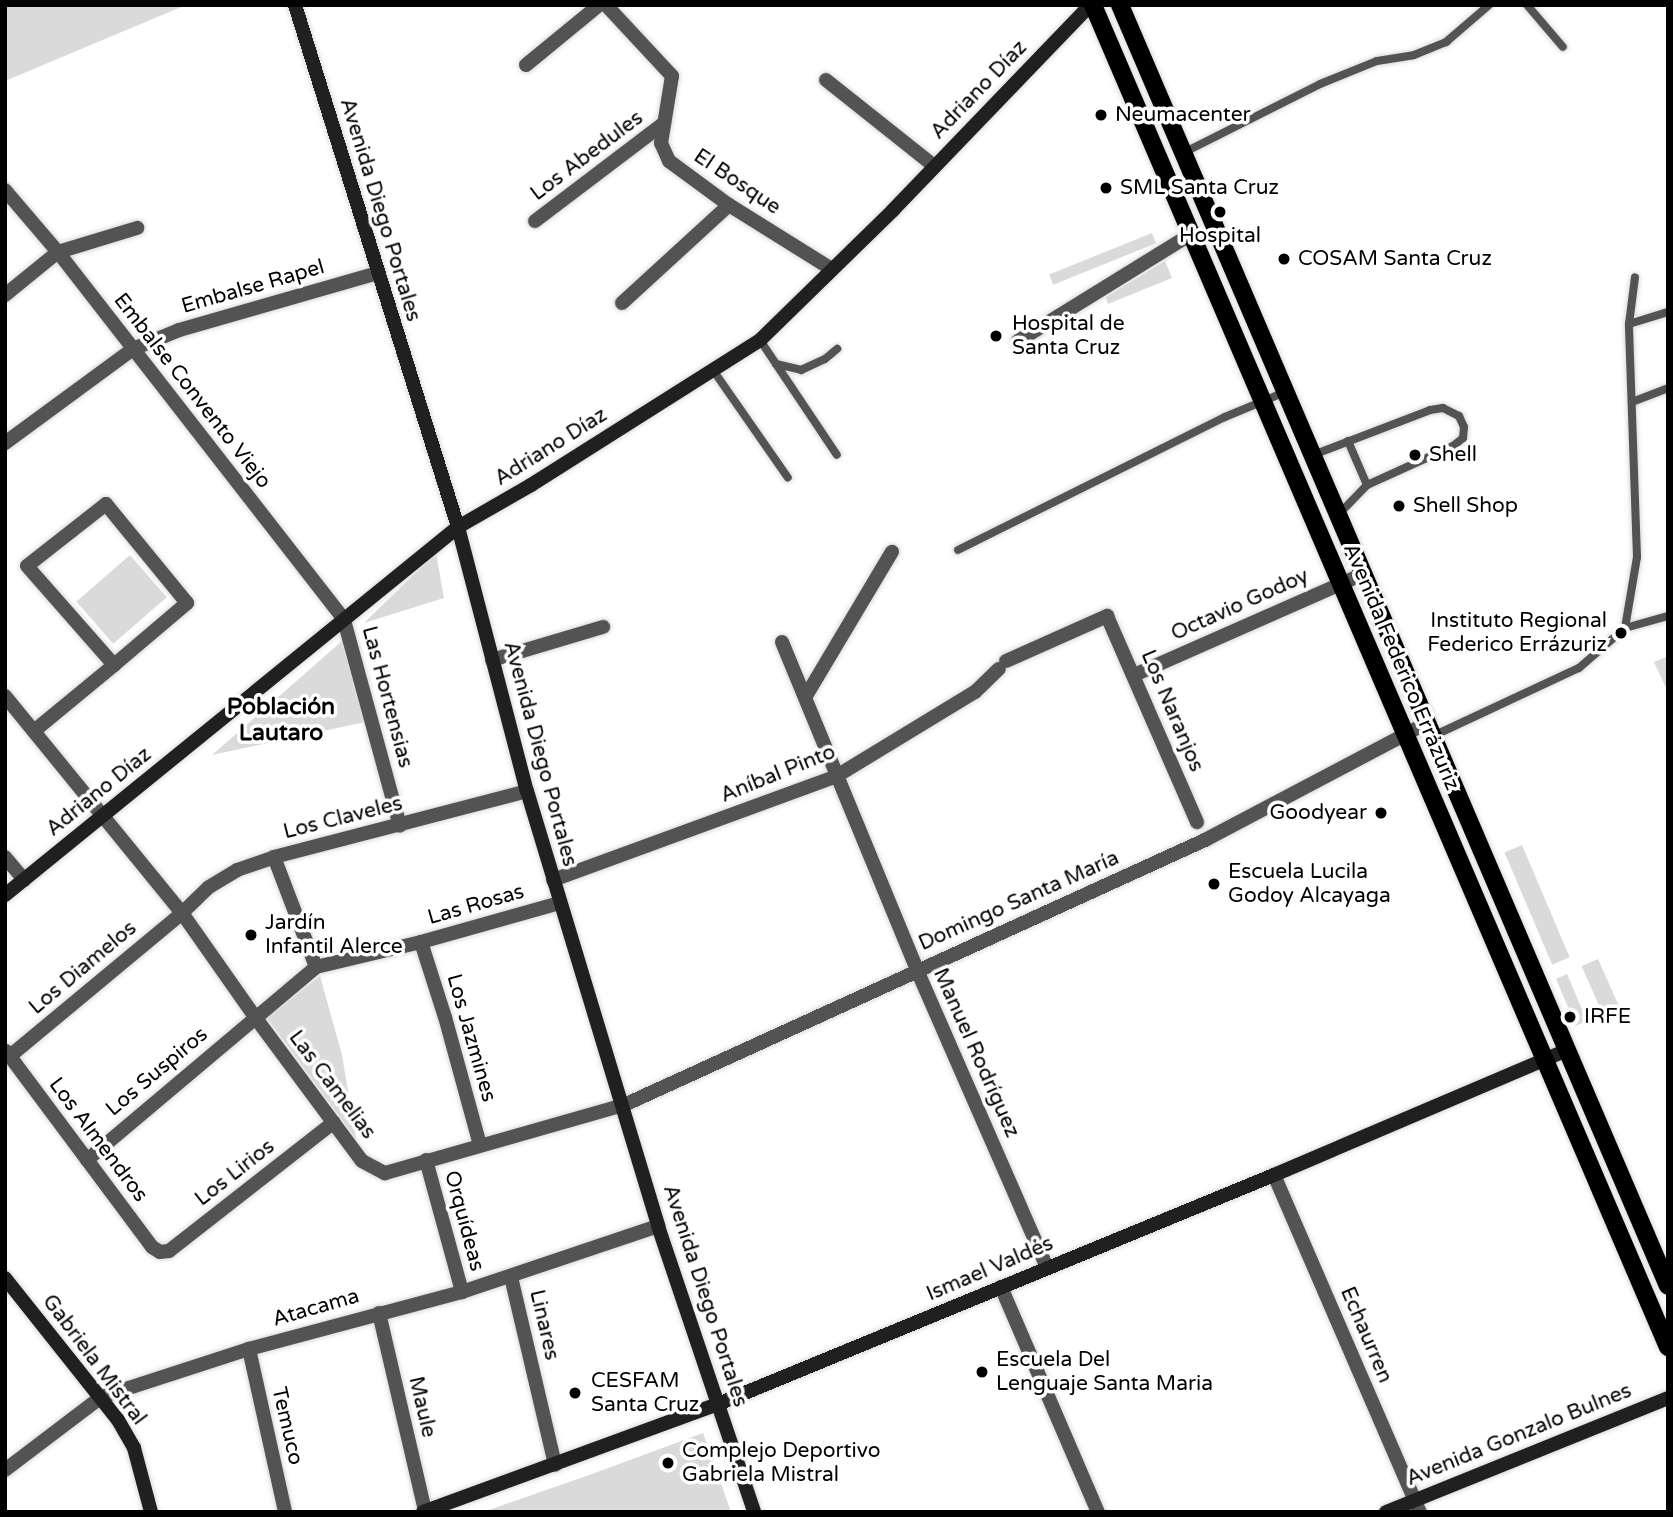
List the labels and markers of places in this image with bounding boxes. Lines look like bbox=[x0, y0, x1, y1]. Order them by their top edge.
place label: Neumacenter bbox=[1115, 102, 1251, 128]
marker: Neumacenter bbox=[1093, 107, 1109, 123]
place label: SML Santa Cruz bbox=[1120, 175, 1279, 201]
marker: SML Santa Cruz bbox=[1098, 180, 1114, 196]
marker: Hospital bbox=[1212, 204, 1228, 220]
place label: Hospital bbox=[1179, 223, 1261, 249]
place label: COSAM Santa Cruz bbox=[1298, 246, 1492, 272]
marker: COSAM Santa Cruz bbox=[1276, 251, 1292, 267]
place label: Hospital de Santa Cruz bbox=[1012, 311, 1125, 361]
marker: Hospital de Santa Cruz bbox=[986, 326, 1006, 346]
place label: Shell bbox=[1429, 442, 1477, 468]
marker: Shell bbox=[1407, 447, 1423, 463]
place label: Shell Shop bbox=[1413, 493, 1518, 519]
marker: Shell Shop bbox=[1391, 498, 1407, 514]
place label: Instituto Regional Federico Errázuriz bbox=[1427, 608, 1607, 658]
marker: Instituto Regional Federico Errázuriz bbox=[1613, 625, 1629, 641]
place label: Goodyear bbox=[1269, 800, 1367, 826]
marker: Goodyear bbox=[1373, 805, 1389, 821]
place label: Escuela Lucila Godoy Alcayaga bbox=[1228, 859, 1391, 909]
marker: Escuela Lucila Godoy Alcayaga bbox=[1206, 876, 1222, 892]
place label: Jardín Infantil Alerce bbox=[265, 910, 403, 960]
marker: Jardín Infantil Alerce bbox=[243, 927, 259, 943]
place label: IRFE bbox=[1584, 1004, 1631, 1030]
marker: IRFE bbox=[1562, 1009, 1578, 1025]
place label: Escuela Del Lenguaje Santa Maria bbox=[996, 1347, 1213, 1397]
marker: Escuela Del Lenguaje Santa Maria bbox=[974, 1364, 990, 1380]
place label: CESFAM Santa Cruz bbox=[591, 1368, 699, 1418]
marker: CESFAM Santa Cruz bbox=[565, 1383, 585, 1403]
place label: Complejo Deportivo Gabriela Mistral bbox=[682, 1438, 881, 1488]
marker: Complejo Deportivo Gabriela Mistral bbox=[660, 1455, 676, 1471]

